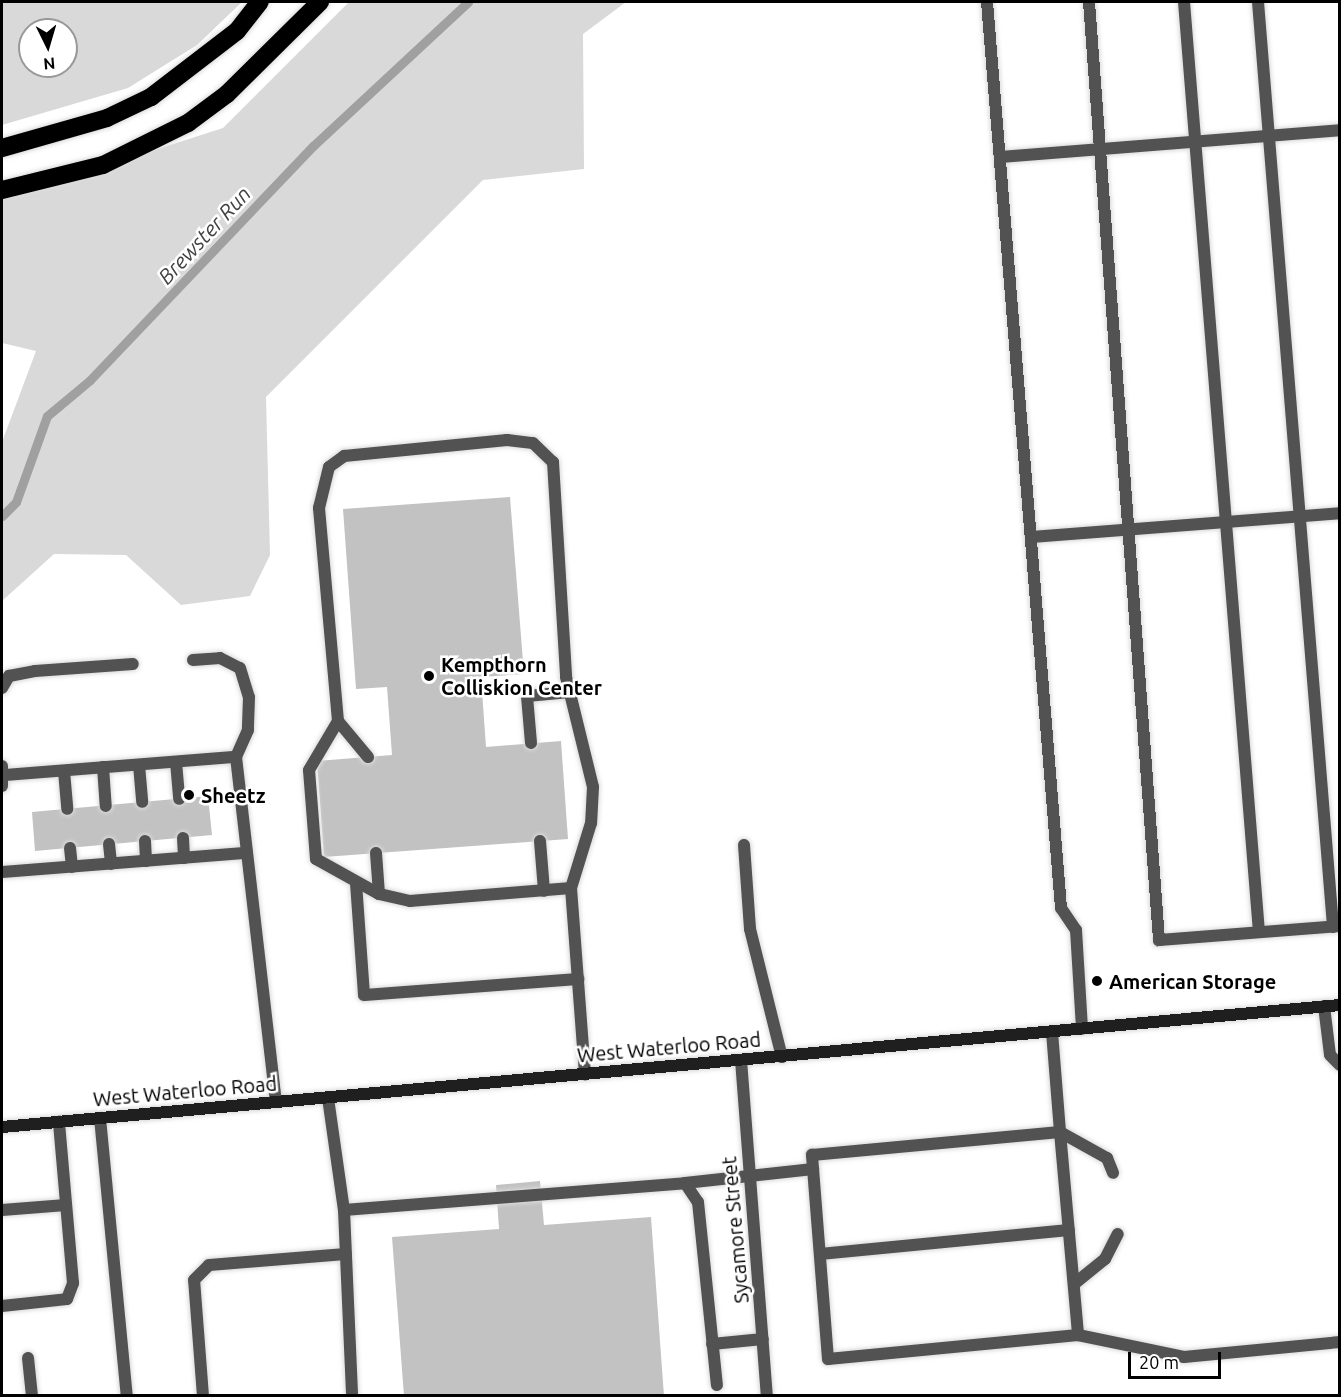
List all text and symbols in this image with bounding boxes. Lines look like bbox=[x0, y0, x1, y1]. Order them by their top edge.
north arrow bbox=[18, 18, 78, 78]
text: N bbox=[43, 54, 56, 73]
water label: Brewster Run bbox=[152, 181, 256, 289]
place label: Kempthorn Colliskion Center bbox=[441, 652, 602, 699]
marker: Kempthorn Colliskion Center bbox=[422, 669, 436, 683]
place label: Sheetz bbox=[201, 783, 266, 807]
marker: Sheetz bbox=[182, 788, 196, 802]
place label: American Storage bbox=[1109, 969, 1276, 993]
marker: American Storage bbox=[1090, 974, 1104, 988]
street label: West Waterloo Road bbox=[576, 1027, 762, 1067]
street label: West Waterloo Road bbox=[92, 1071, 278, 1111]
street label: Sycamore Street bbox=[717, 1156, 753, 1304]
scale bar bbox=[1131, 1340, 1224, 1378]
text: 20 m bbox=[1139, 1352, 1179, 1372]

